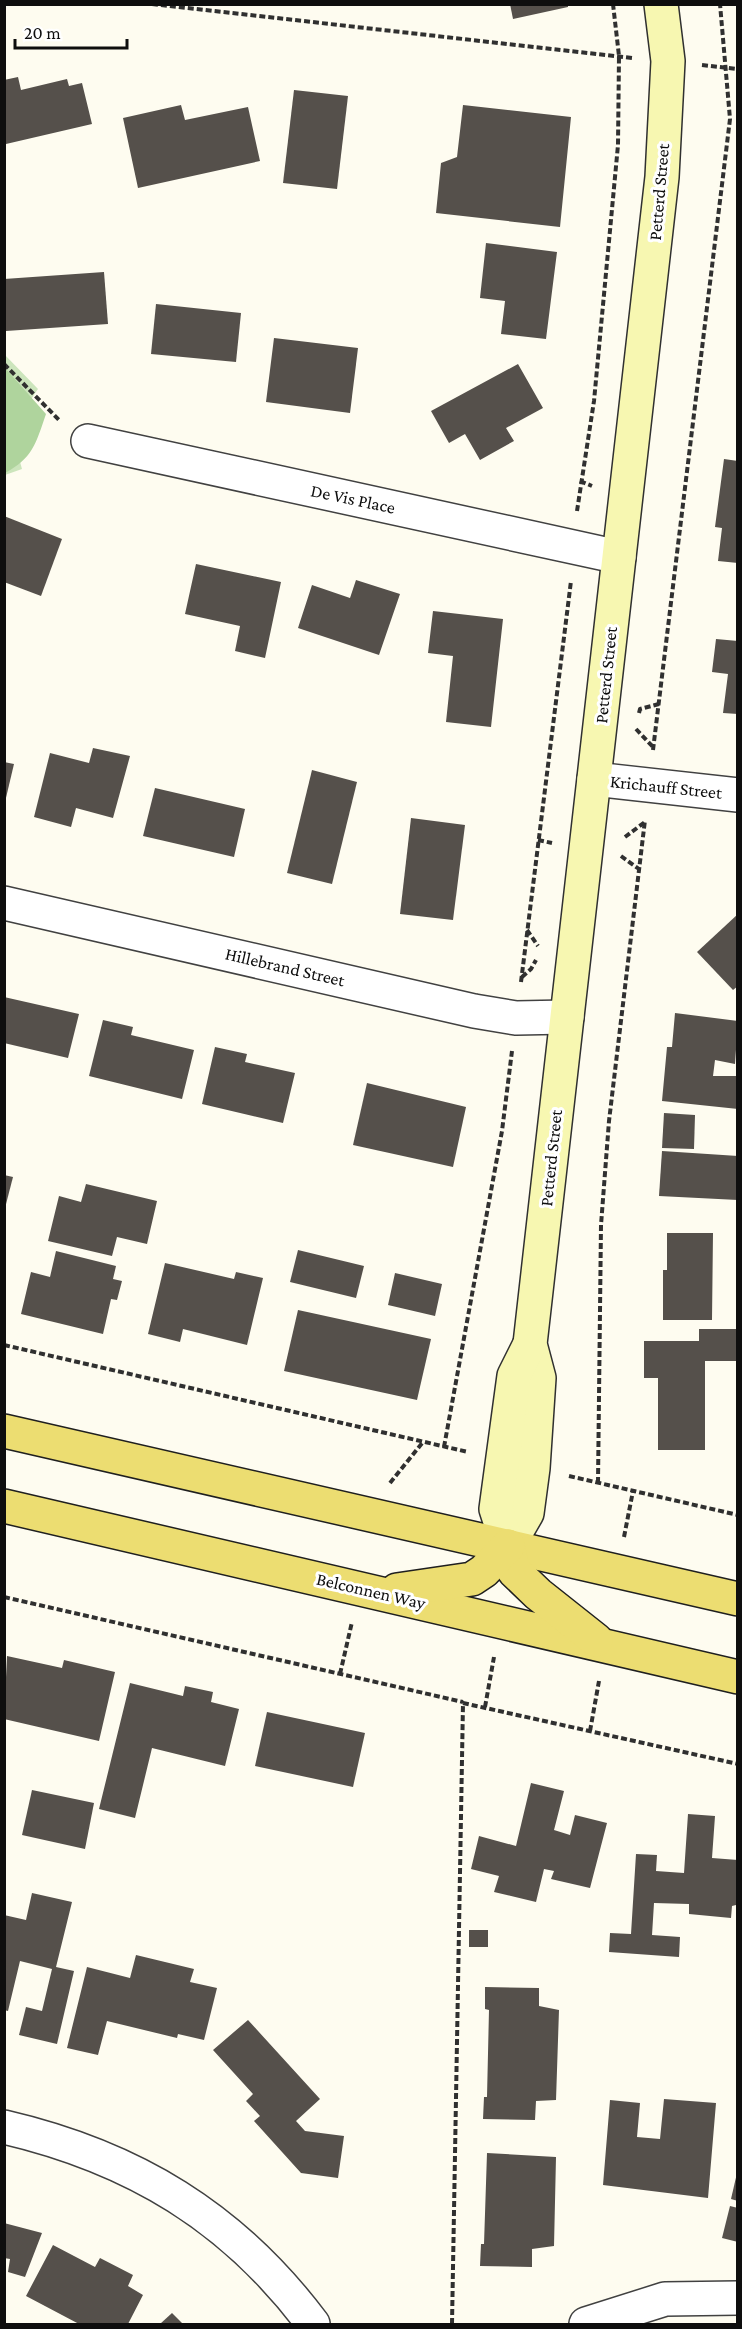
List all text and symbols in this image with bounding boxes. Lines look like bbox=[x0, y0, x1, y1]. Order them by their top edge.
scale bar bbox=[15, 12, 128, 50]
text: 20 m bbox=[24, 23, 61, 43]
street label: Petterd Street bbox=[645, 142, 673, 241]
street label: De Vis Place bbox=[309, 480, 397, 518]
street label: Petterd Street bbox=[591, 625, 621, 724]
street label: Krichauff Street bbox=[609, 771, 724, 803]
street label: Hillebrand Street bbox=[223, 944, 348, 991]
street label: Petterd Street bbox=[536, 1108, 566, 1207]
street label: Belconnen Way bbox=[315, 1569, 428, 1613]

